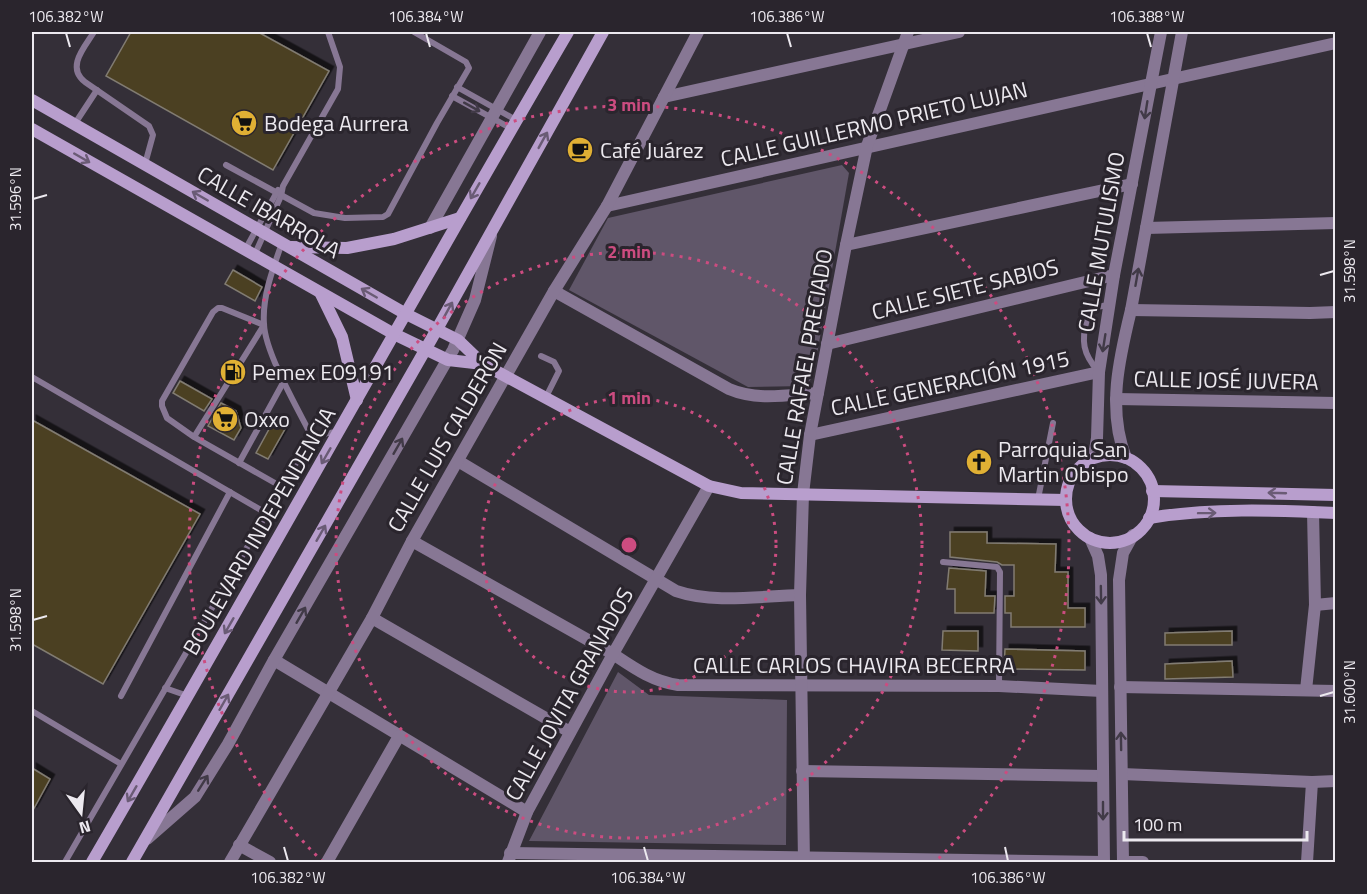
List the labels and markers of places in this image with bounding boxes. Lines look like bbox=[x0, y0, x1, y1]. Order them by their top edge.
place label: Bodega Aurrera bbox=[264, 106, 409, 140]
supermarket icon: Bodega Aurrera bbox=[229, 108, 259, 138]
place label: Café Juárez bbox=[600, 133, 704, 167]
cafe icon: Café Juárez bbox=[565, 135, 595, 165]
place label: Pemex E09191 bbox=[252, 355, 394, 389]
fuel station icon: Pemex E09191 bbox=[218, 357, 248, 387]
place label: Oxxo bbox=[244, 402, 290, 436]
supermarket icon: Oxxo bbox=[210, 404, 240, 434]
place label: Parroquia San Martin Obispo bbox=[998, 432, 1129, 491]
church icon: Parroquia San Martin Obispo bbox=[964, 447, 994, 477]
centre of rings bbox=[619, 535, 639, 555]

